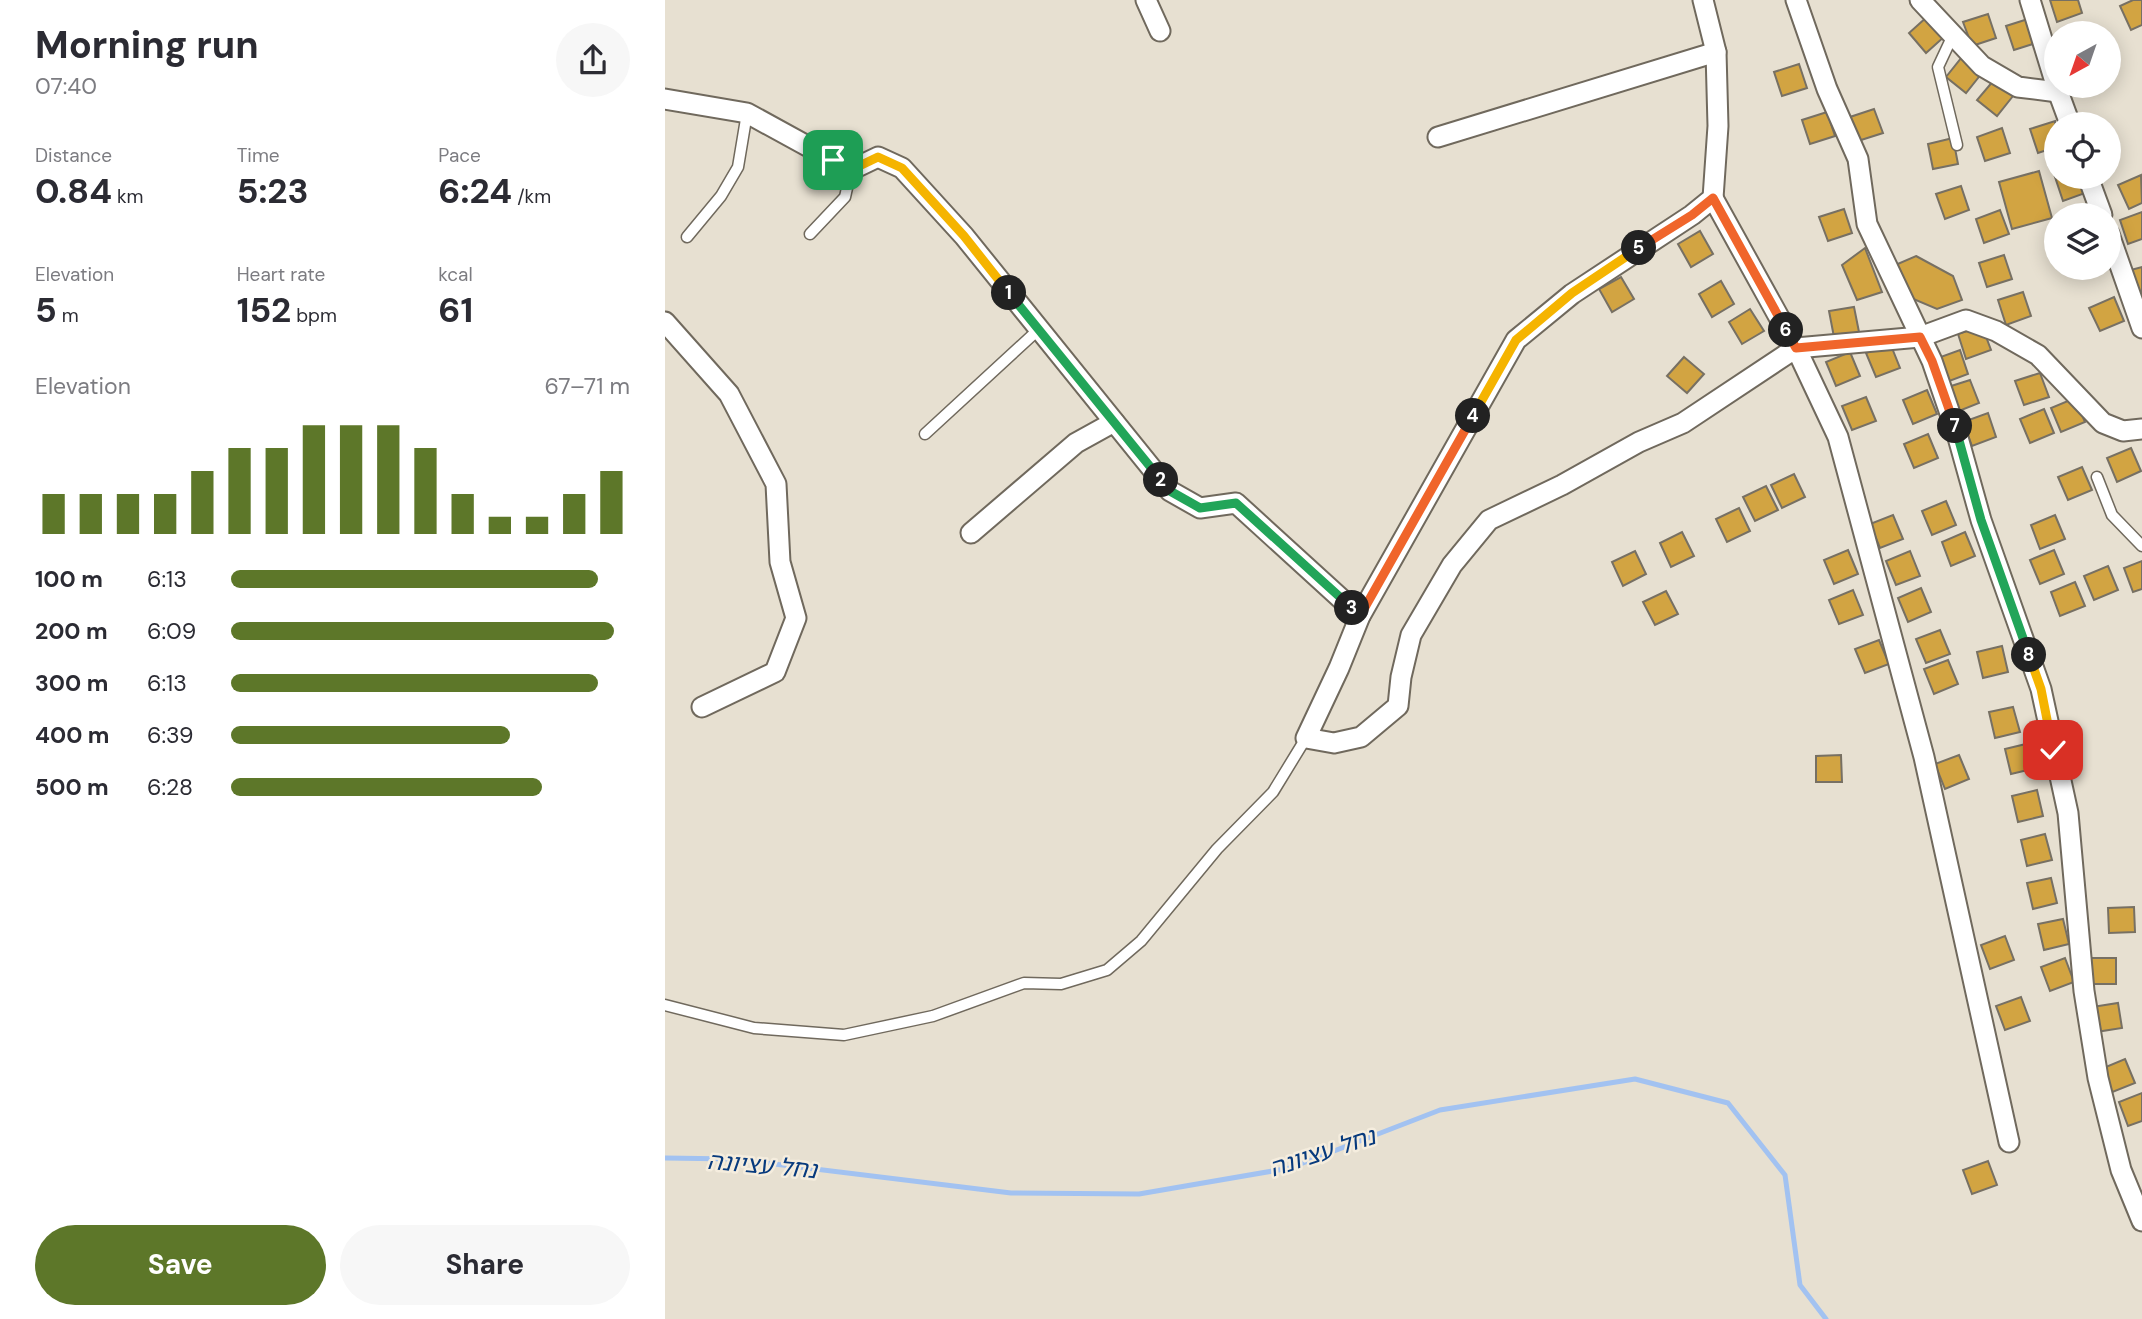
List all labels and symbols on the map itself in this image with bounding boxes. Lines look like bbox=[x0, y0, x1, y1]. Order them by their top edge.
north arrow bbox=[2044, 21, 2121, 98]
pin bbox=[803, 130, 863, 190]
pin: 5 bbox=[1621, 230, 1657, 266]
pin: 1 bbox=[991, 276, 1027, 310]
pin: 6 bbox=[1769, 312, 1803, 348]
pin: 4 bbox=[1455, 398, 1491, 434]
pin: 7 bbox=[1937, 408, 1973, 444]
pin: 2 bbox=[1143, 462, 1179, 498]
pin: 3 bbox=[1335, 590, 1369, 626]
pin: 8 bbox=[2011, 638, 2047, 672]
pin bbox=[2023, 720, 2083, 780]
water label: נחל עציונה bbox=[1265, 1120, 1381, 1184]
water label: נחל עציונה bbox=[706, 1145, 820, 1185]

